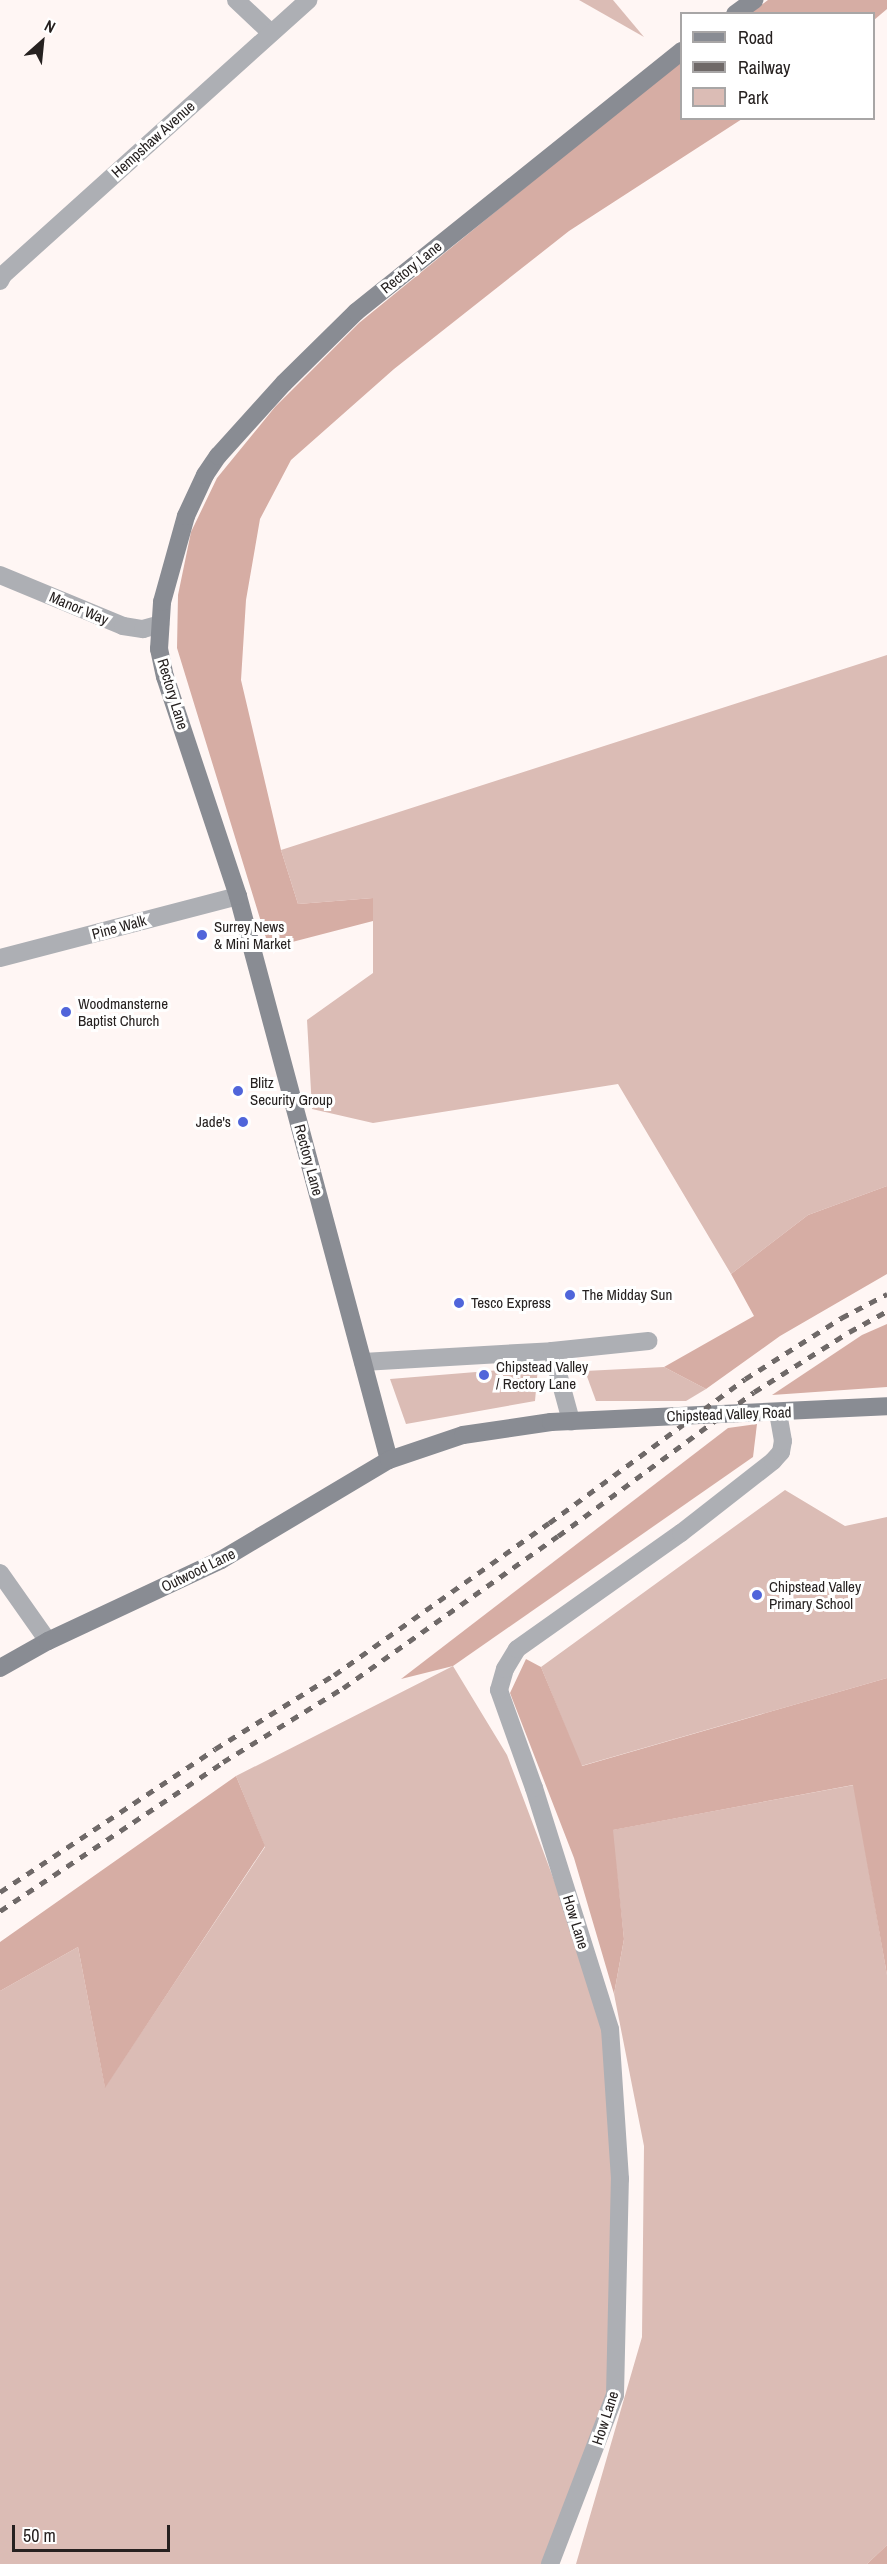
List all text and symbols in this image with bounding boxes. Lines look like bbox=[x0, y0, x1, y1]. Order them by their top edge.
north arrow bbox=[12, 12, 72, 72]
legend bbox=[680, 12, 875, 120]
text: N bbox=[41, 14, 59, 38]
text: Road bbox=[738, 25, 773, 50]
text: Railway bbox=[738, 55, 791, 80]
text: Park bbox=[738, 85, 768, 110]
street label: Hempshaw Avenue bbox=[107, 97, 199, 181]
street label: Rectory Lane bbox=[377, 237, 445, 297]
street label: Manor Way bbox=[47, 588, 111, 628]
street label: Rectory Lane bbox=[154, 656, 192, 732]
street label: Pine Walk bbox=[90, 911, 148, 943]
place label: Surrey News & Mini Market bbox=[214, 917, 291, 952]
marker: Surrey News & Mini Market bbox=[195, 928, 209, 942]
place label: Woodmansterne Baptist Church bbox=[78, 994, 168, 1029]
marker: Woodmansterne Baptist Church bbox=[59, 1005, 73, 1019]
place label: Blitz Security Group bbox=[250, 1073, 333, 1108]
marker: Blitz Security Group bbox=[231, 1084, 245, 1098]
place label: Jade's bbox=[196, 1113, 231, 1131]
marker: Jade's bbox=[236, 1115, 250, 1129]
street label: Rectory Lane bbox=[291, 1122, 327, 1198]
place label: The Midday Sun bbox=[582, 1286, 672, 1304]
marker: The Midday Sun bbox=[563, 1288, 577, 1302]
place label: Tesco Express bbox=[471, 1294, 551, 1312]
marker: Tesco Express bbox=[452, 1296, 466, 1310]
place label: Chipstead Valley / Rectory Lane bbox=[496, 1357, 588, 1392]
marker: Chipstead Valley / Rectory Lane bbox=[477, 1368, 491, 1382]
street label: Chipstead Valley Road bbox=[666, 1403, 792, 1425]
street label: Outwood Lane bbox=[158, 1544, 238, 1596]
place label: Chipstead Valley Primary School bbox=[769, 1577, 861, 1612]
marker: Chipstead Valley Primary School bbox=[750, 1588, 764, 1602]
street label: How Lane bbox=[559, 1893, 593, 1951]
street label: How Lane bbox=[588, 2389, 622, 2447]
scale bar bbox=[15, 2513, 172, 2551]
text: 50 m bbox=[23, 2523, 56, 2548]

